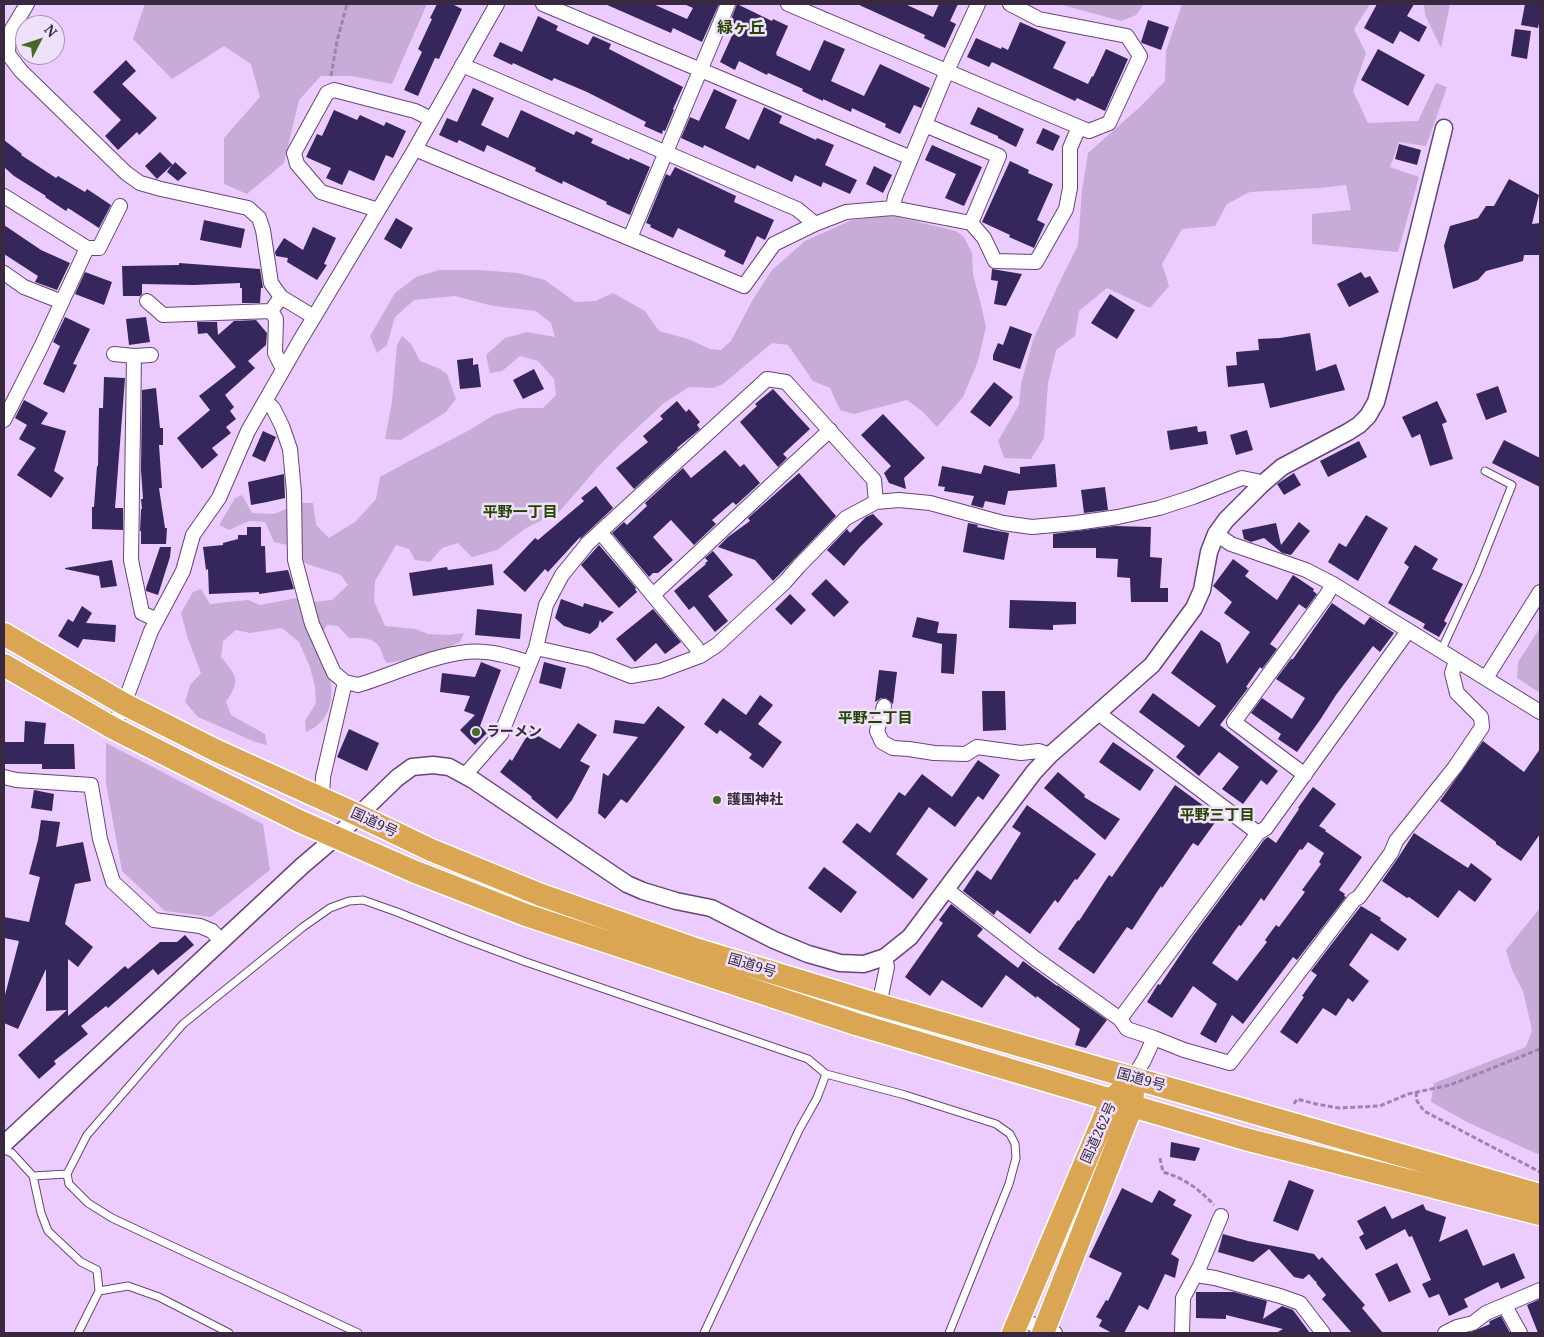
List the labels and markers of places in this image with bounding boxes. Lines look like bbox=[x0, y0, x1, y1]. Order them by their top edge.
place label: ラーメン bbox=[486, 724, 542, 740]
marker: ラーメン bbox=[470, 726, 482, 738]
place label: 護国神社 bbox=[727, 792, 783, 808]
marker: 護国神社 bbox=[711, 794, 723, 806]

